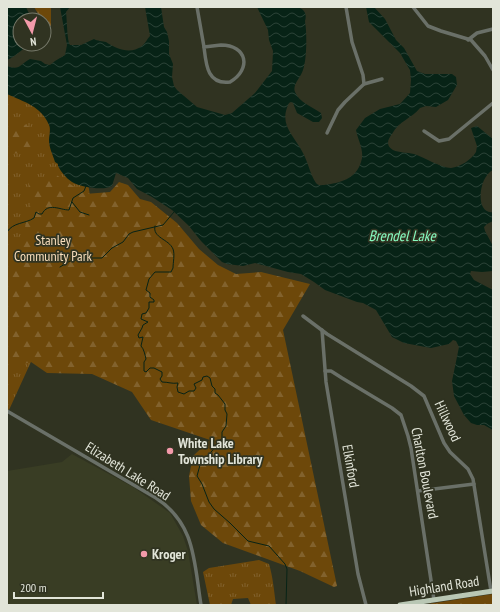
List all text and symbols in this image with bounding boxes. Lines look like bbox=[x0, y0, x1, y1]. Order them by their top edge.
north arrow bbox=[12, 12, 52, 52]
text: N bbox=[29, 35, 37, 49]
water label: Brendel Lake bbox=[368, 226, 436, 245]
park label: Stanley Community Park bbox=[14, 231, 93, 265]
street label: Hillwood bbox=[431, 398, 465, 444]
street label: Charlton Boulevard bbox=[407, 426, 443, 520]
place label: White Lake Township Library bbox=[177, 434, 263, 468]
street label: Elizabeth Lake Road bbox=[82, 438, 174, 504]
street label: Elkinford bbox=[338, 443, 364, 489]
marker: White Lake Township Library bbox=[165, 446, 175, 456]
place label: Kroger bbox=[152, 545, 187, 563]
marker: Kroger bbox=[139, 549, 149, 559]
street label: Highland Road bbox=[408, 572, 480, 600]
scale bar bbox=[14, 574, 103, 600]
text: 200 m bbox=[20, 580, 47, 595]

